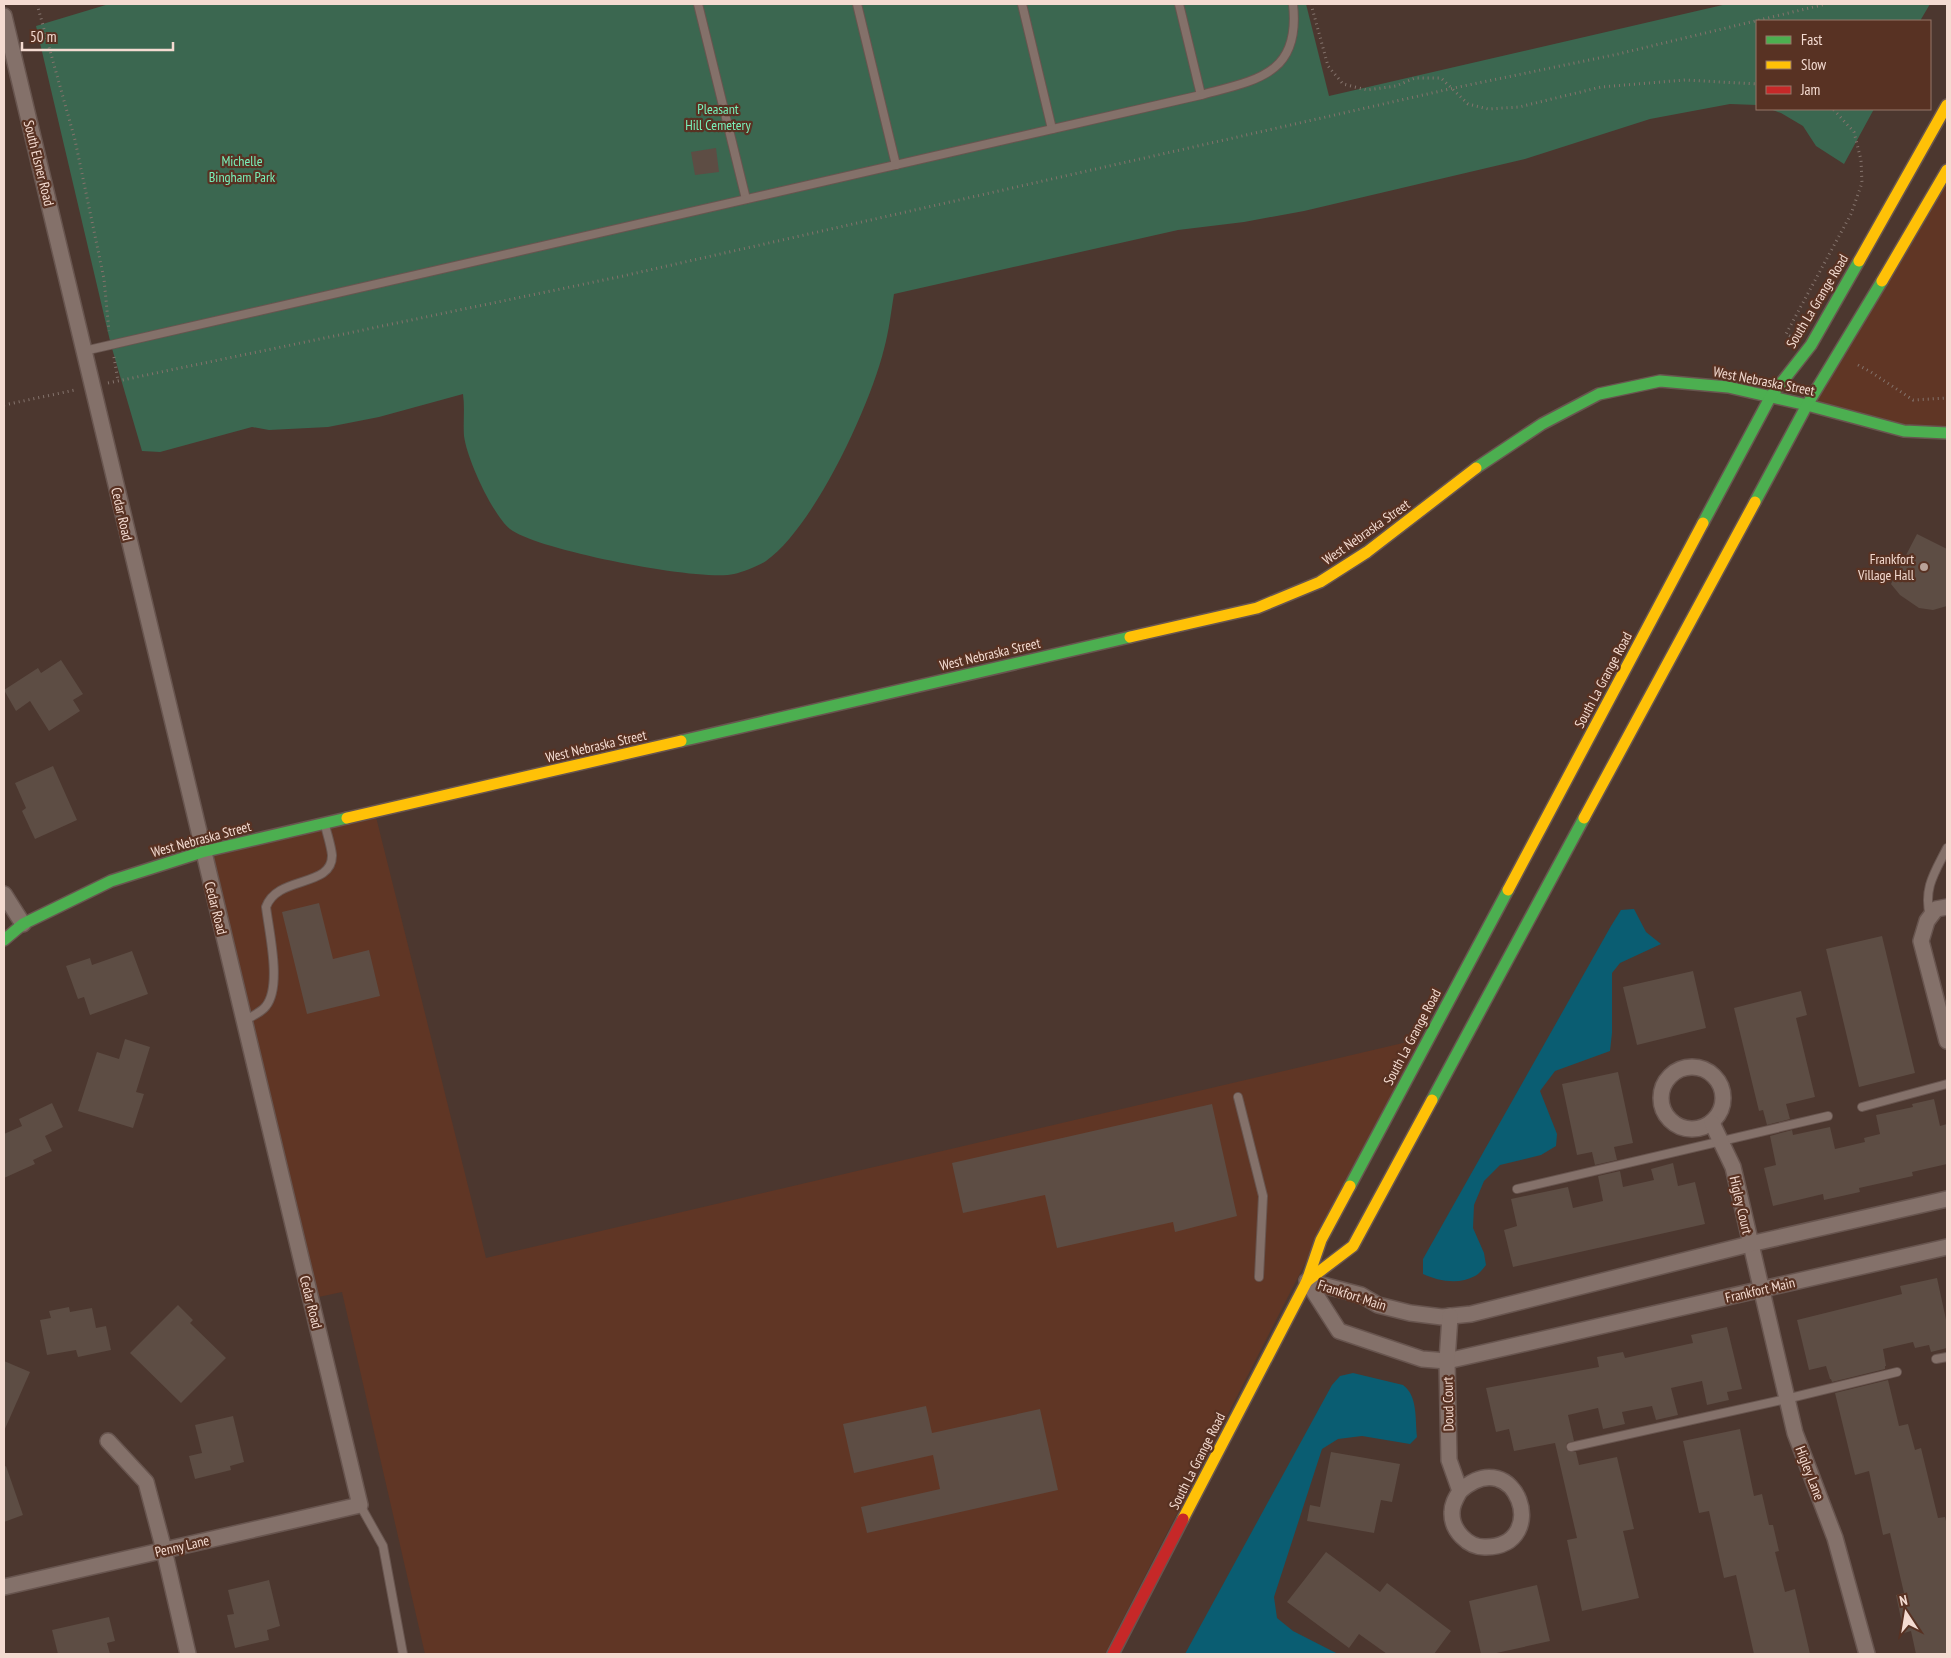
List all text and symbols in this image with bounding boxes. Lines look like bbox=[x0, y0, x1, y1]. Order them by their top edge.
scale bar bbox=[22, 20, 174, 52]
legend bbox=[1756, 20, 1931, 110]
text: 50 m bbox=[30, 27, 56, 46]
text: Fast bbox=[1801, 30, 1822, 49]
text: Slow bbox=[1801, 55, 1826, 74]
text: Jam bbox=[1800, 80, 1820, 99]
park label: Pleasant Hill Cemetery bbox=[685, 100, 751, 134]
street label: South Elsner Road bbox=[20, 118, 58, 208]
park label: Michelle Bingham Park bbox=[209, 152, 276, 186]
street label: South La Grange Road bbox=[1782, 251, 1852, 351]
street label: West Nebraska Street bbox=[1712, 362, 1816, 400]
street label: Cedar Road bbox=[107, 486, 137, 542]
street label: West Nebraska Street bbox=[1319, 495, 1413, 569]
place label: Frankfort Village Hall bbox=[1857, 550, 1915, 584]
marker: Frankfort Village Hall bbox=[1918, 561, 1930, 573]
street label: South La Grange Road bbox=[1570, 629, 1636, 731]
street label: West Nebraska Street bbox=[938, 634, 1042, 674]
street label: West Nebraska Street bbox=[544, 726, 648, 766]
street label: West Nebraska Street bbox=[149, 817, 253, 861]
street label: Cedar Road bbox=[201, 880, 231, 936]
street label: South La Grange Road bbox=[1379, 986, 1445, 1088]
street label: Higley Court bbox=[1726, 1174, 1756, 1236]
street label: Frankfort Main bbox=[1723, 1273, 1797, 1307]
street label: Cedar Road bbox=[296, 1274, 326, 1330]
street label: Frankfort Main bbox=[1315, 1275, 1389, 1315]
street label: Doud Court bbox=[1439, 1376, 1457, 1431]
street label: South La Grange Road bbox=[1165, 1409, 1229, 1513]
street label: Higley Lane bbox=[1791, 1443, 1829, 1503]
street label: Penny Lane bbox=[153, 1531, 211, 1561]
north arrow bbox=[1881, 1588, 1931, 1638]
text: N bbox=[1898, 1591, 1909, 1610]

